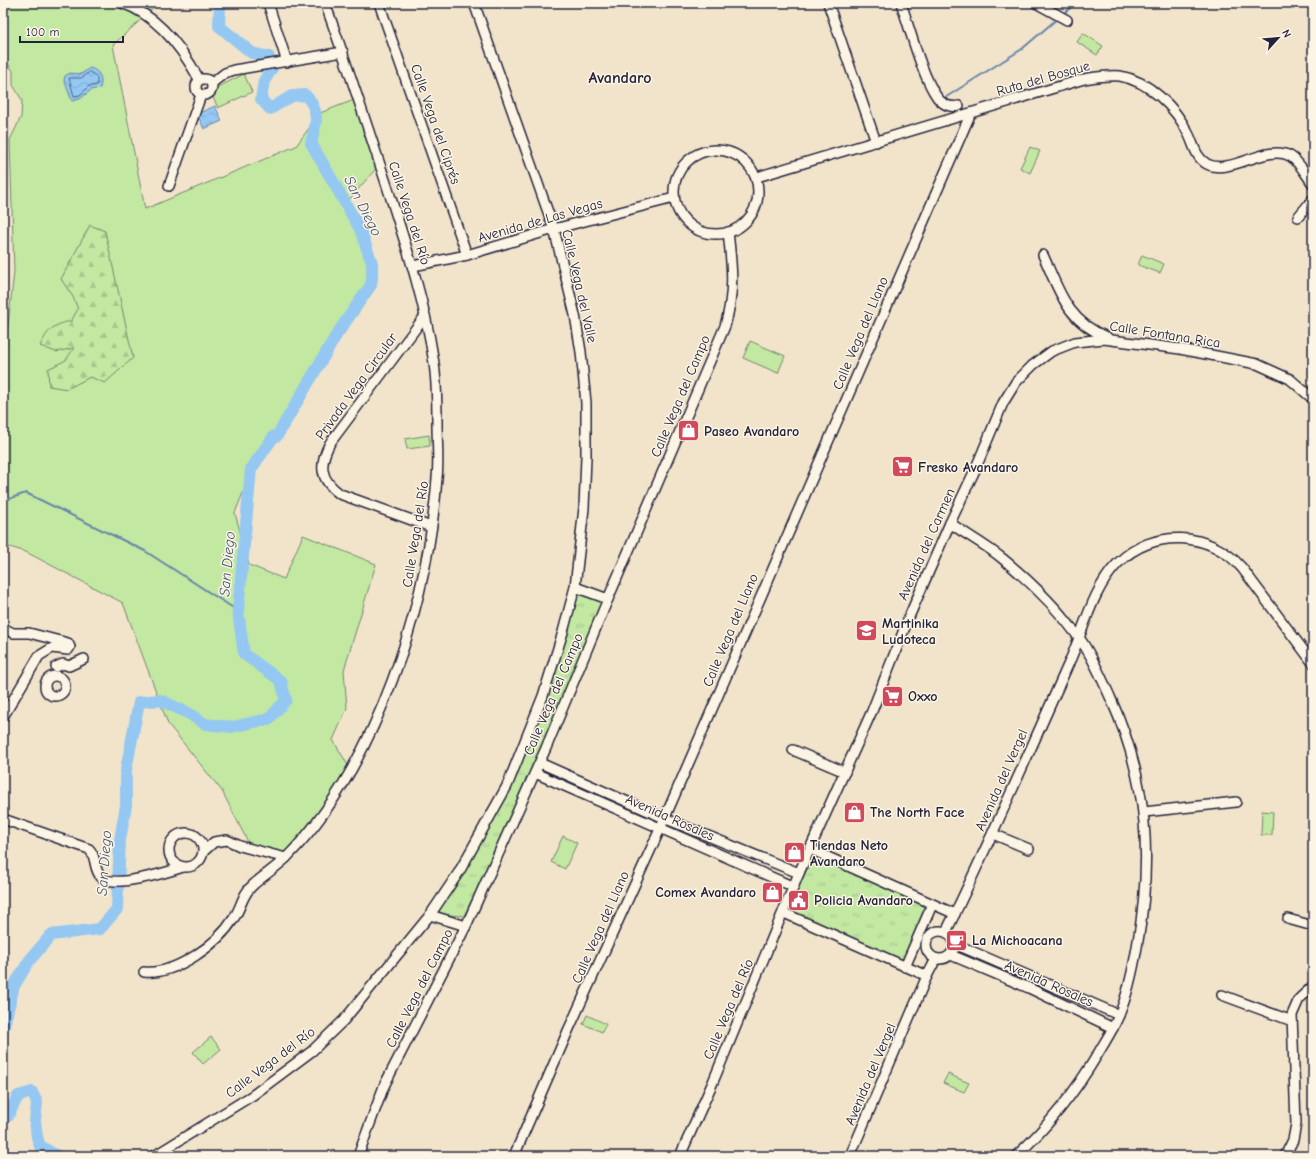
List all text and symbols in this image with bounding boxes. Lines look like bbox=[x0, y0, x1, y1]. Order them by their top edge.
scale bar bbox=[20, 18, 123, 44]
north arrow bbox=[1258, 18, 1298, 58]
text: 100 m bbox=[26, 25, 59, 39]
text: N bbox=[1279, 28, 1294, 40]
street label: Ruta del Bosque bbox=[994, 57, 1092, 100]
street label: Calle Vega del Ciprés bbox=[407, 62, 464, 187]
district label: Avandaro bbox=[588, 69, 652, 87]
street label: Calle Vega del Río bbox=[385, 159, 434, 267]
water label: San Diego bbox=[340, 173, 386, 239]
street label: Avenida de Las Vegas bbox=[476, 195, 605, 246]
street label: Calle Vega del Valle bbox=[558, 228, 601, 344]
street label: Calle Vega del Llano bbox=[829, 274, 892, 392]
street label: Calle Fontana Rica bbox=[1108, 317, 1222, 352]
street label: Privada Vega Circular bbox=[312, 329, 401, 443]
street label: Calle Vega del Campo bbox=[647, 333, 714, 460]
shop icon: Paseo Avandaro bbox=[675, 418, 701, 444]
place label: Paseo Avandaro bbox=[704, 423, 799, 440]
supermarket icon: Fresko Avandaro bbox=[890, 454, 916, 480]
place label: Fresko Avandaro bbox=[918, 459, 1018, 476]
street label: Calle Vega del Río bbox=[399, 480, 432, 589]
street label: Avenida del Carmen bbox=[894, 486, 959, 603]
water label: San Diego bbox=[215, 531, 239, 597]
street label: Calle Vega del Llano bbox=[699, 571, 762, 689]
place label: Martinika Ludoteca bbox=[882, 615, 939, 648]
school or university icon: Martinika Ludoteca bbox=[853, 618, 879, 644]
street label: Calle Vega del Campo bbox=[520, 631, 587, 758]
supermarket icon: Oxxo bbox=[880, 683, 906, 709]
place label: Oxxo bbox=[908, 688, 938, 705]
street label: Avenida del Vergel bbox=[971, 727, 1031, 834]
street label: Avenida Rosales bbox=[623, 790, 717, 845]
shop icon: The North Face bbox=[842, 799, 868, 825]
place label: The North Face bbox=[870, 804, 964, 821]
water label: San Diego bbox=[93, 830, 115, 896]
place label: Tiendas Neto Avandaro bbox=[810, 837, 888, 870]
shop icon: Tiendas Neto Avandaro bbox=[782, 840, 808, 866]
street label: Calle Vega del Llano bbox=[568, 868, 633, 986]
shop icon: Comex Avandaro bbox=[759, 879, 785, 905]
place label: Comex Avandaro bbox=[655, 884, 756, 901]
public building icon: Policia Avandaro bbox=[786, 887, 812, 913]
place label: Policia Avandaro bbox=[814, 892, 913, 909]
street label: Calle Vega del Campo bbox=[382, 926, 457, 1050]
cafe icon: La Michoacana bbox=[944, 927, 970, 953]
place label: La Michoacana bbox=[972, 932, 1063, 949]
street label: Calle Vega del Río bbox=[700, 956, 757, 1062]
street label: Avenida Rosales bbox=[1002, 956, 1096, 1011]
street label: Avenida del Vergel bbox=[841, 1020, 900, 1128]
street label: Calle Vega del Río bbox=[222, 1023, 318, 1102]

